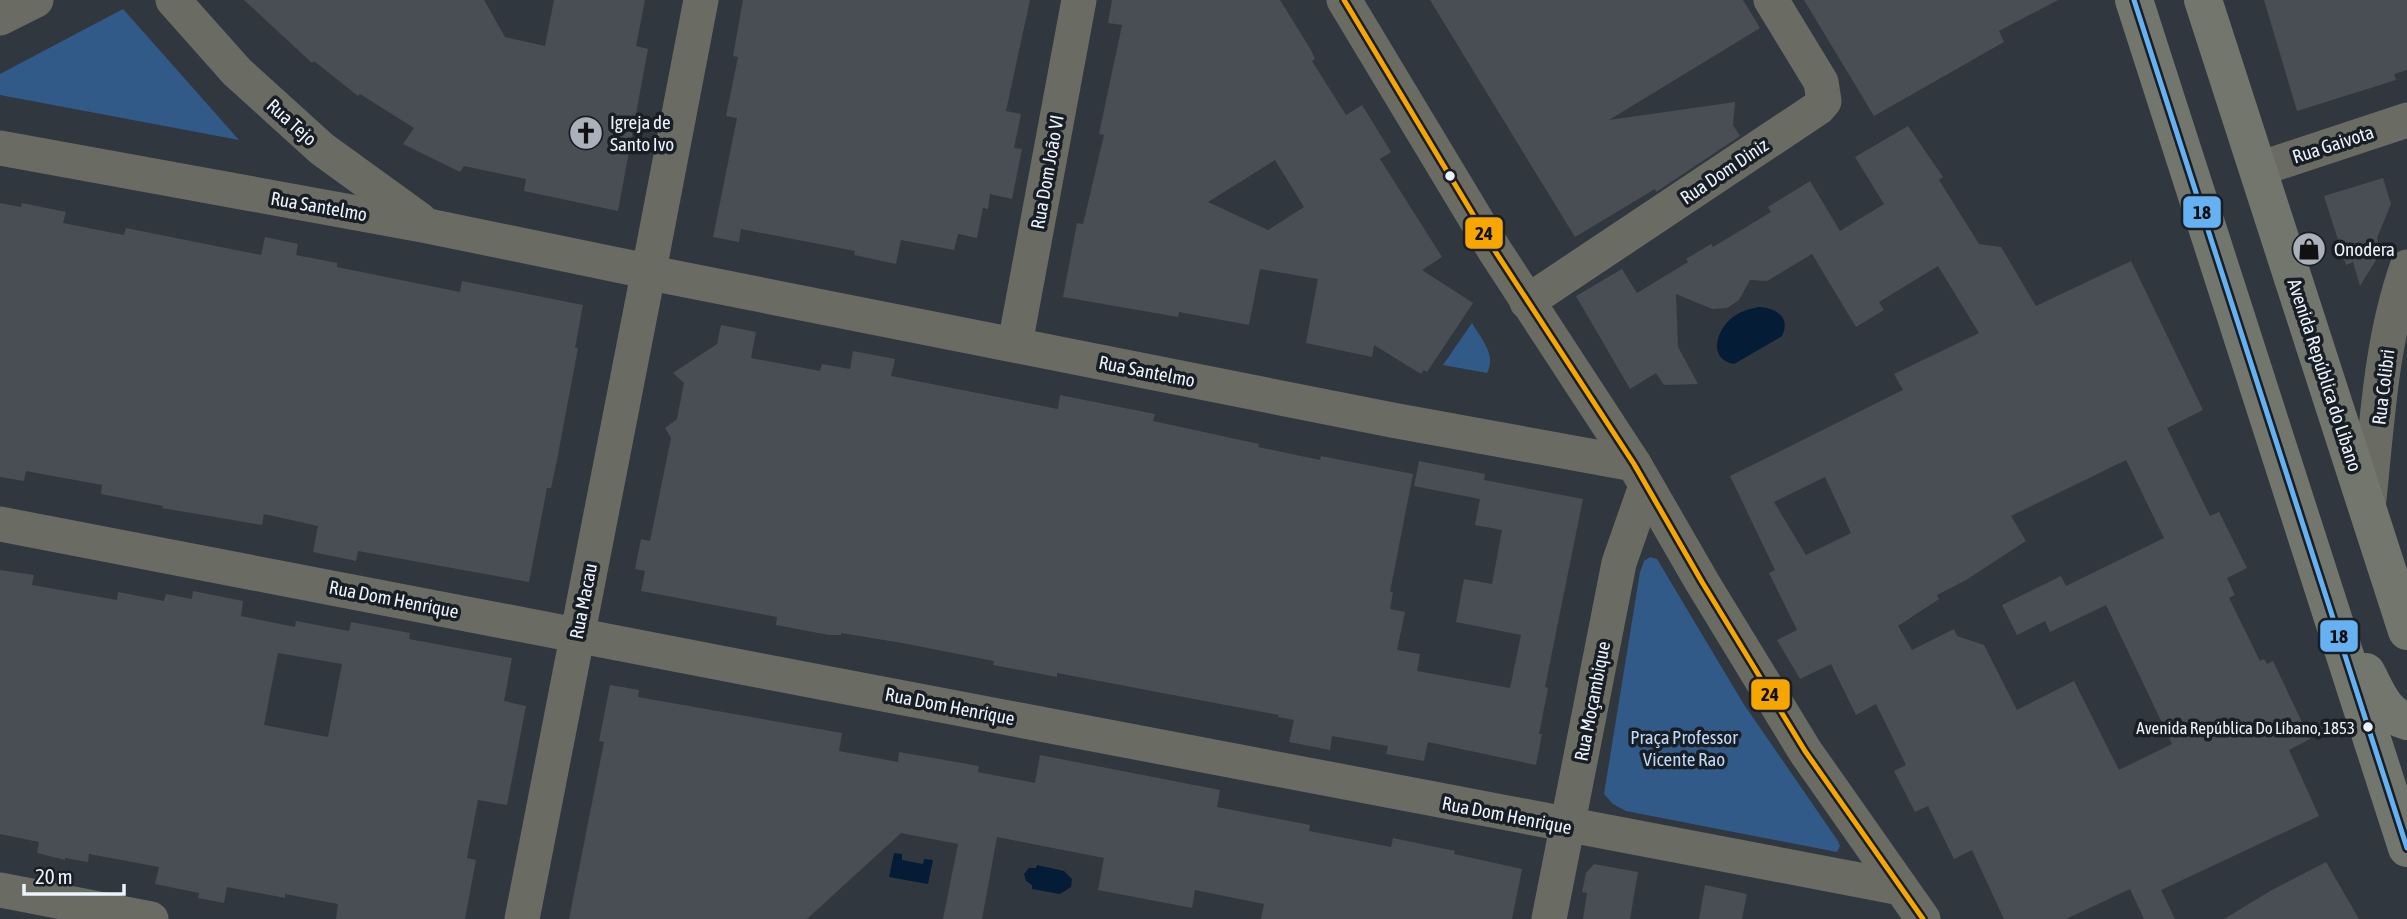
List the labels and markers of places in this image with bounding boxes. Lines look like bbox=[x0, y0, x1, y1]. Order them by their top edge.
place label: Igreja de Santo Ivo bbox=[610, 111, 674, 155]
church icon: Igreja de Santo Ivo bbox=[567, 114, 605, 152]
unlabelled marker bbox=[1443, 169, 1457, 183]
shop icon: Onodera bbox=[2290, 230, 2328, 268]
place label: Onodera bbox=[2334, 238, 2395, 260]
place label: Avenida República Do Líbano, 1853 bbox=[2136, 718, 2355, 738]
marker: Avenida República Do Líbano, 1853 bbox=[2361, 720, 2375, 734]

